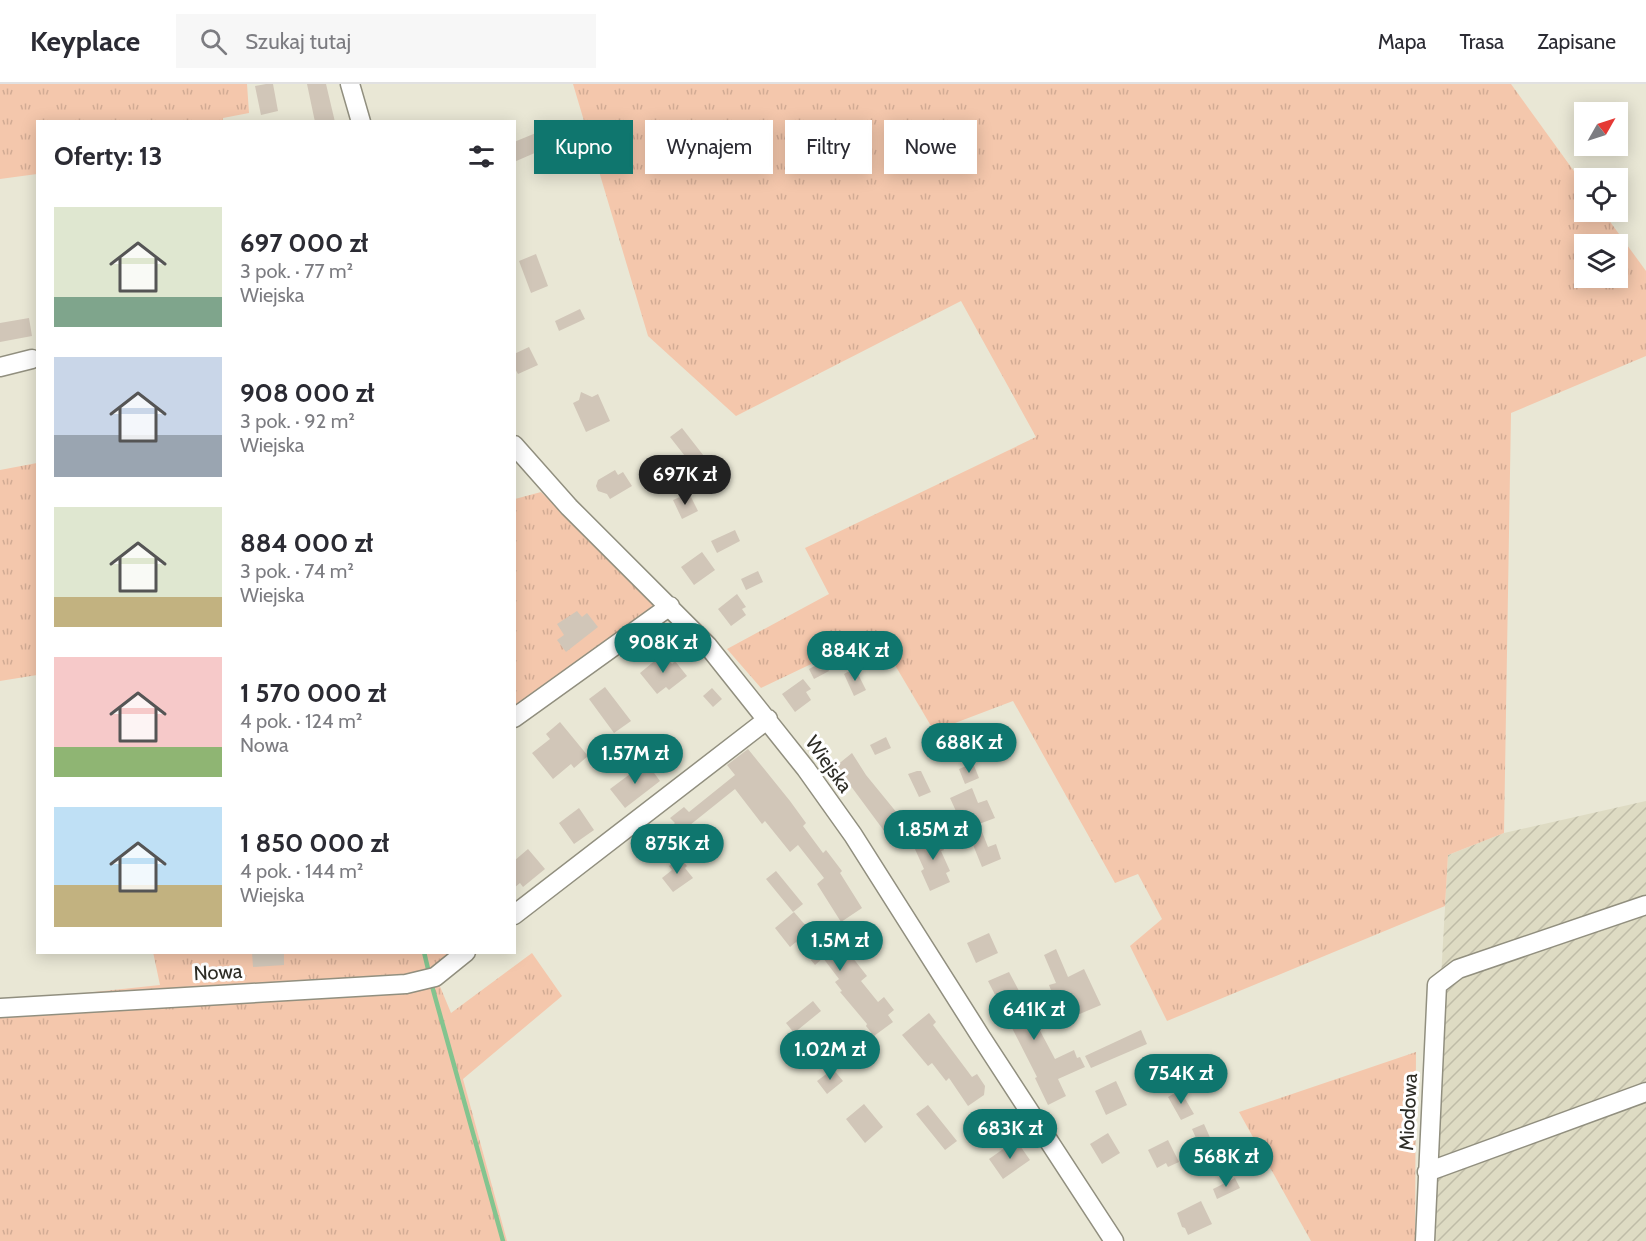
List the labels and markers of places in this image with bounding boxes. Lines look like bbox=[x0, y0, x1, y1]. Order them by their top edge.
pin: 697K zł bbox=[630, 455, 740, 506]
pin: 908K zł bbox=[608, 623, 718, 674]
pin: 884K zł bbox=[800, 631, 910, 682]
pin: 688K zł bbox=[914, 723, 1024, 774]
pin: 1.57M zł bbox=[573, 734, 697, 785]
pin: 1.85M zł bbox=[871, 810, 995, 861]
pin: 875K zł bbox=[622, 824, 732, 875]
pin: 1.5M zł bbox=[785, 921, 895, 972]
pin: 641K zł bbox=[979, 990, 1089, 1041]
pin: 1.02M zł bbox=[768, 1030, 892, 1081]
pin: 754K zł bbox=[1126, 1054, 1236, 1105]
pin: 683K zł bbox=[955, 1109, 1065, 1160]
pin: 568K zł bbox=[1171, 1137, 1281, 1188]

